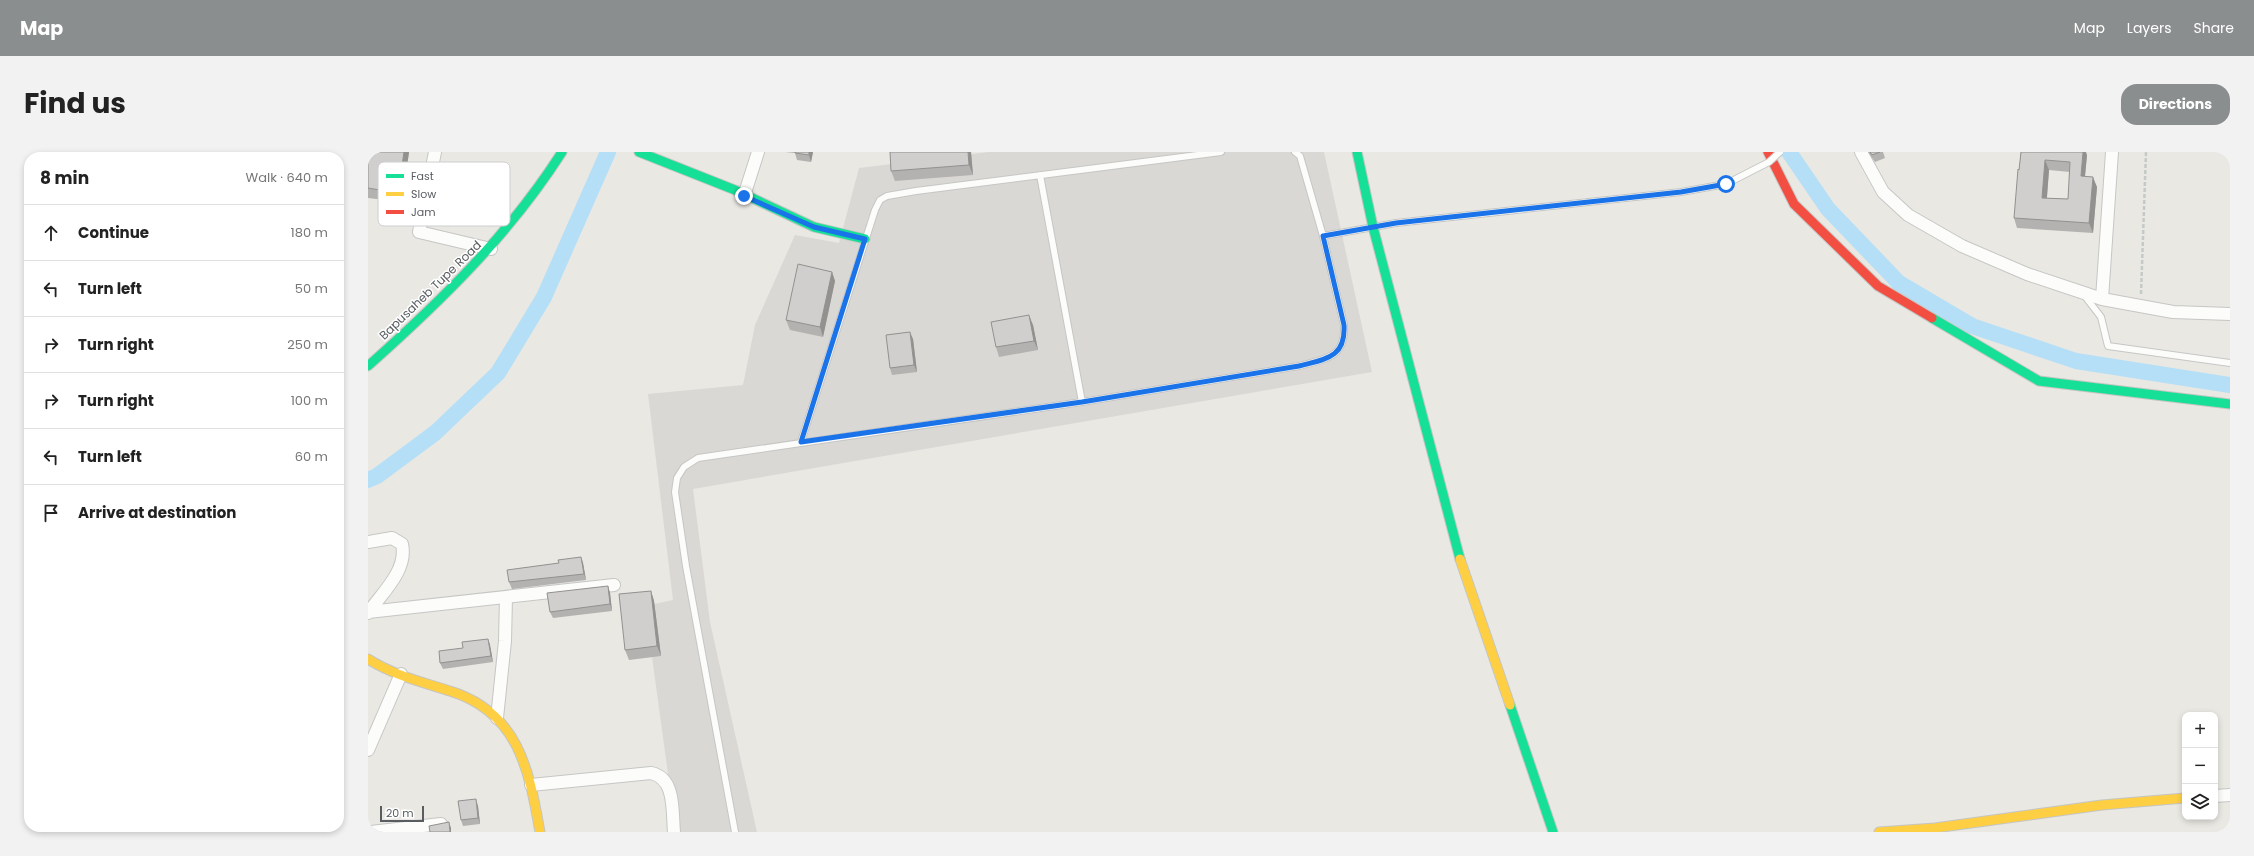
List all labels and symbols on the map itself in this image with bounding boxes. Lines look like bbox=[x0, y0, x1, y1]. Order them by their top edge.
legend bbox=[378, 162, 510, 226]
text: Fast bbox=[411, 168, 434, 184]
route start bbox=[1717, 175, 1735, 193]
text: Slow bbox=[411, 186, 436, 202]
route end bbox=[735, 187, 753, 205]
text: Jam bbox=[411, 204, 436, 220]
street label: Bapusaheb Tupe Road bbox=[375, 237, 485, 343]
scale bar bbox=[380, 804, 424, 823]

